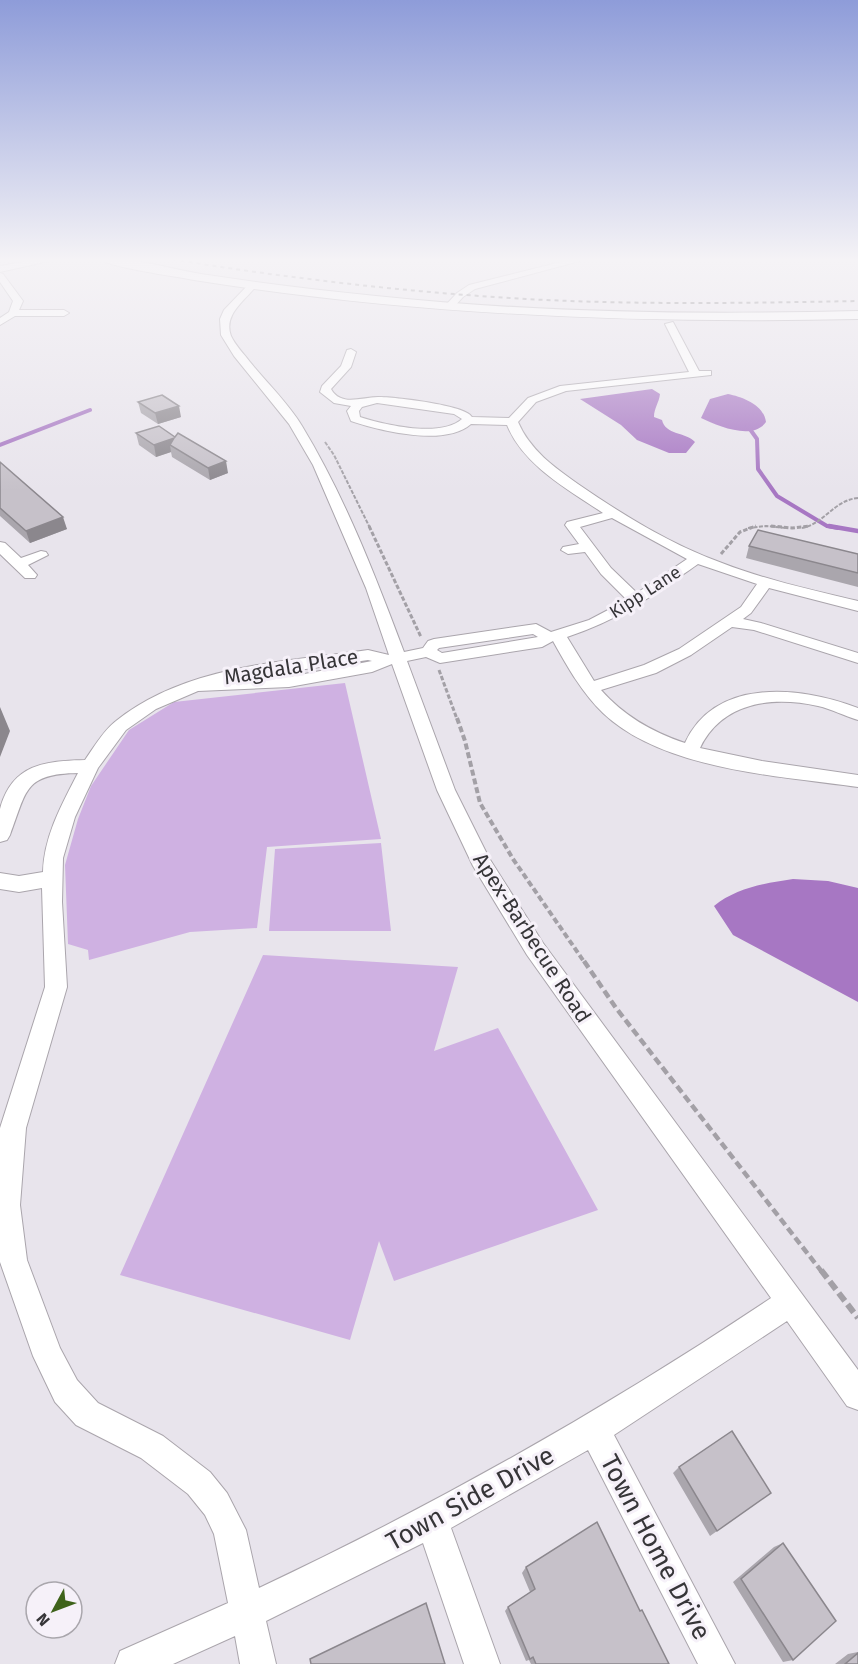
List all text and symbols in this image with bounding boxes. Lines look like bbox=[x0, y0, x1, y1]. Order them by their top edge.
street label: Kipp Lane bbox=[605, 561, 685, 623]
street label: Magdala Place bbox=[222, 644, 360, 690]
street label: Apex-Barbecue Road bbox=[467, 848, 597, 1028]
street label: Town Side Drive bbox=[381, 1440, 560, 1557]
street label: Town Home Drive bbox=[594, 1449, 717, 1645]
north arrow bbox=[24, 1580, 84, 1640]
text: N bbox=[32, 1609, 54, 1630]

